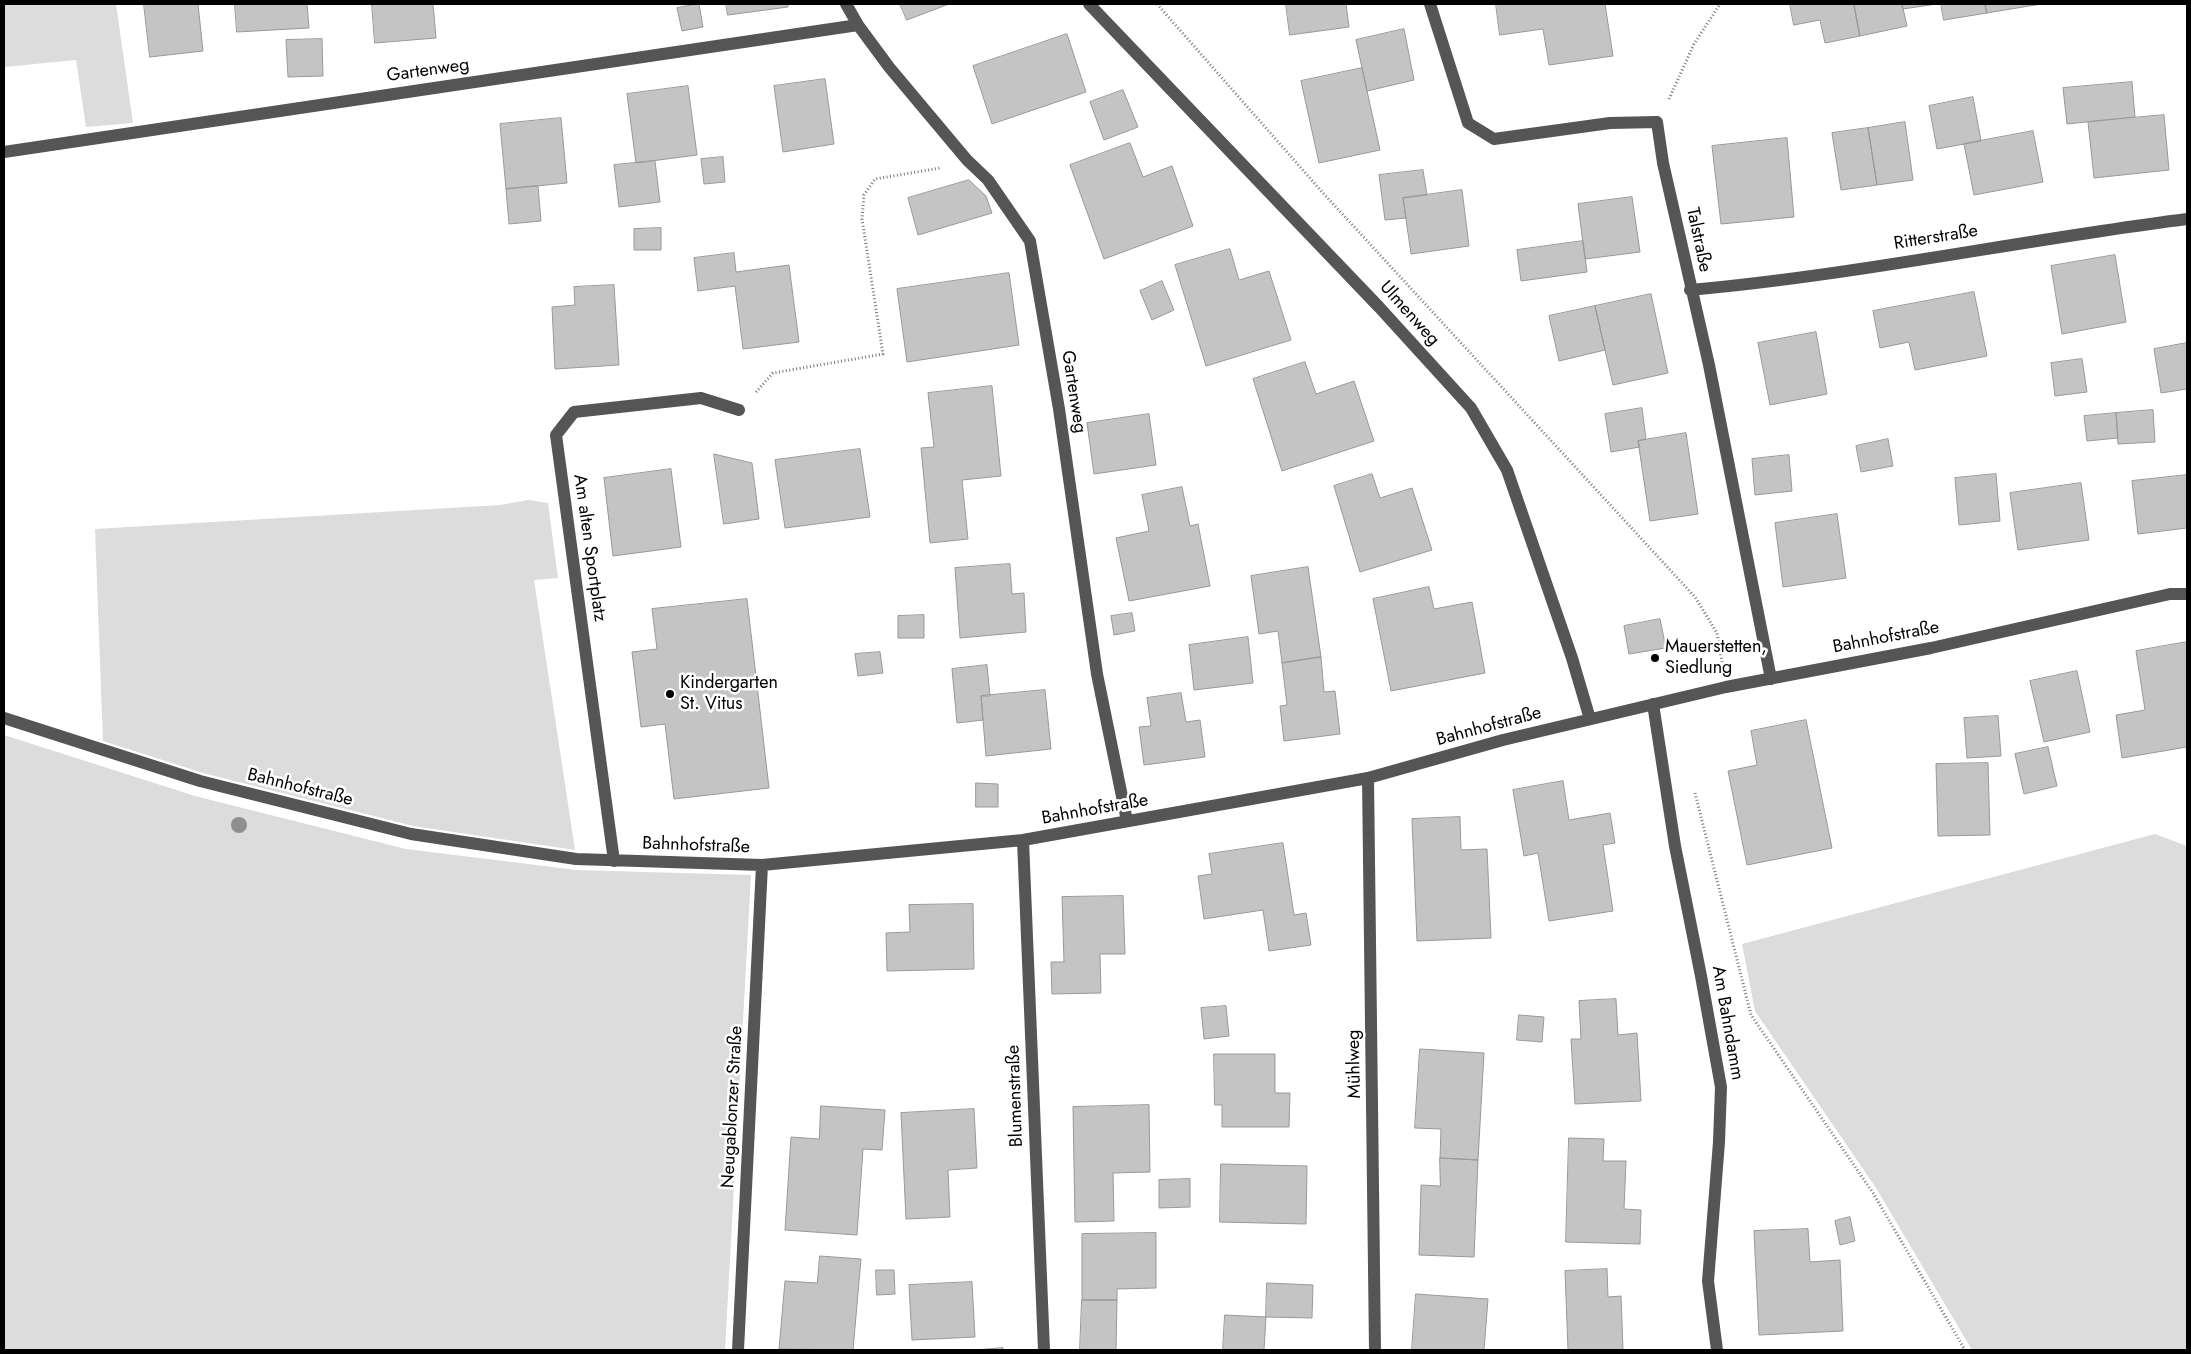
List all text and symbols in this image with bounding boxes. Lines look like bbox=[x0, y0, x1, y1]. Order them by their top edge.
street label: Gartenweg bbox=[385, 55, 471, 87]
street label: Talstraße bbox=[1681, 206, 1715, 274]
street label: Ritterstraße bbox=[1892, 221, 1980, 255]
street label: Ulmenweg bbox=[1374, 277, 1444, 351]
street label: Gartenweg bbox=[1056, 349, 1090, 435]
street label: Am alten Sportplatz bbox=[568, 473, 610, 623]
street label: Bahnhofstraße bbox=[1831, 617, 1941, 659]
place label: Mauerstetten, Siedlung bbox=[1665, 637, 1767, 680]
marker: Mauerstetten, Siedlung bbox=[1649, 652, 1661, 664]
place label: Kindergarten St. Vitus bbox=[680, 673, 778, 716]
marker: Kindergarten St. Vitus bbox=[664, 688, 676, 700]
street label: Bahnhofstraße bbox=[1434, 703, 1544, 751]
street label: Bahnhofstraße bbox=[245, 764, 355, 812]
street label: Bahnhofstraße bbox=[1040, 790, 1150, 830]
street label: Bahnhofstraße bbox=[642, 833, 750, 859]
street label: Am Bahndamm bbox=[1706, 964, 1748, 1082]
street label: Neugablonzer Straße bbox=[718, 1025, 748, 1189]
street label: Mühlweg bbox=[1344, 1029, 1366, 1099]
street label: Blumenstraße bbox=[1003, 1045, 1029, 1147]

